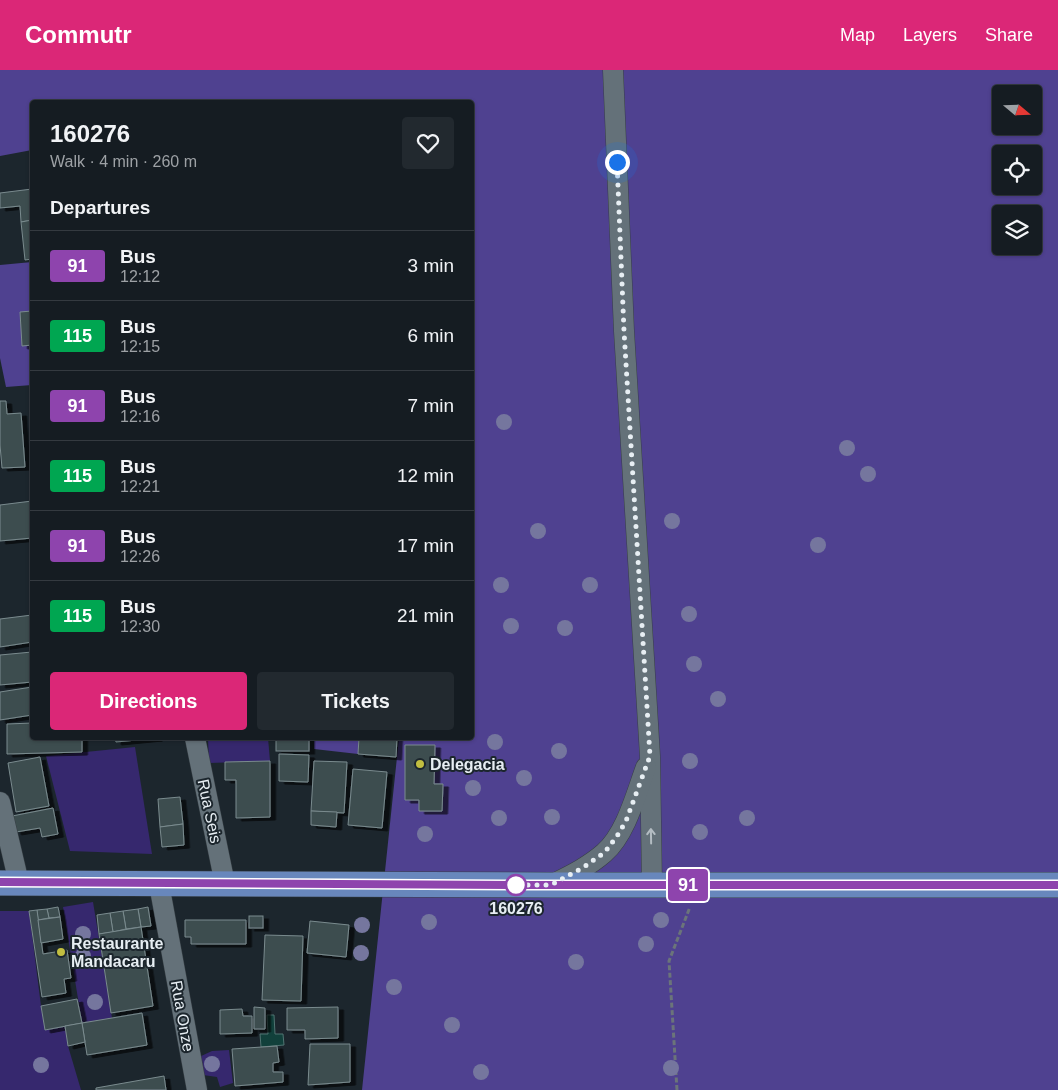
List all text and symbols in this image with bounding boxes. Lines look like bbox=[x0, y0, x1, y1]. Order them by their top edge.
text: Commutr bbox=[25, 21, 132, 48]
text: Map bbox=[840, 25, 875, 45]
text: Layers bbox=[903, 25, 957, 45]
text: Share bbox=[985, 25, 1033, 45]
north arrow bbox=[992, 85, 1042, 135]
map controls bbox=[992, 85, 1042, 255]
button: heart bbox=[402, 117, 454, 169]
text: 160276 bbox=[50, 120, 130, 147]
button: locate bbox=[992, 145, 1042, 195]
your location bbox=[605, 150, 630, 175]
text: Walk · 4 min · 260 m bbox=[50, 153, 197, 170]
text: Departures bbox=[50, 197, 150, 218]
button: layers bbox=[992, 205, 1042, 255]
text: Bus bbox=[120, 246, 156, 267]
text: 3 min bbox=[408, 255, 454, 276]
text: 91 bbox=[67, 256, 88, 276]
text: 12:12 bbox=[120, 268, 160, 285]
text: Bus bbox=[120, 316, 156, 337]
text: 6 min bbox=[408, 325, 454, 346]
text: 115 bbox=[63, 326, 92, 346]
text: 12:15 bbox=[120, 338, 160, 355]
text: Bus bbox=[120, 386, 156, 407]
text: 7 min bbox=[408, 395, 454, 416]
text: 91 bbox=[67, 396, 88, 416]
text: 12:16 bbox=[120, 408, 160, 425]
text: Bus bbox=[120, 456, 156, 477]
text: 12 min bbox=[397, 465, 454, 486]
text: 115 bbox=[63, 466, 92, 486]
text: 12:21 bbox=[120, 478, 160, 495]
text: Bus bbox=[120, 526, 156, 547]
text: 17 min bbox=[397, 535, 454, 556]
text: 91 bbox=[67, 536, 88, 556]
text: 12:26 bbox=[120, 548, 160, 565]
text: Bus bbox=[120, 596, 156, 617]
text: 21 min bbox=[397, 605, 454, 626]
text: 115 bbox=[63, 606, 92, 626]
text: 12:30 bbox=[120, 618, 160, 635]
button: Directions bbox=[50, 672, 247, 730]
button: Tickets bbox=[257, 672, 454, 730]
place label: Delegacia bbox=[430, 756, 505, 773]
marker: Delegacia bbox=[414, 758, 426, 770]
street label: Rua Seis bbox=[194, 778, 225, 845]
one-way arrow bbox=[646, 828, 656, 844]
line badge: 91 bbox=[666, 869, 710, 901]
marker: 160276 bbox=[505, 874, 527, 896]
text: 91 bbox=[678, 875, 698, 895]
place label: 160276 bbox=[489, 900, 543, 917]
place label: Restaurante Mandacaru bbox=[71, 935, 164, 970]
marker: Restaurante Mandacaru bbox=[55, 946, 67, 958]
street label: Rua Onze bbox=[168, 979, 197, 1053]

